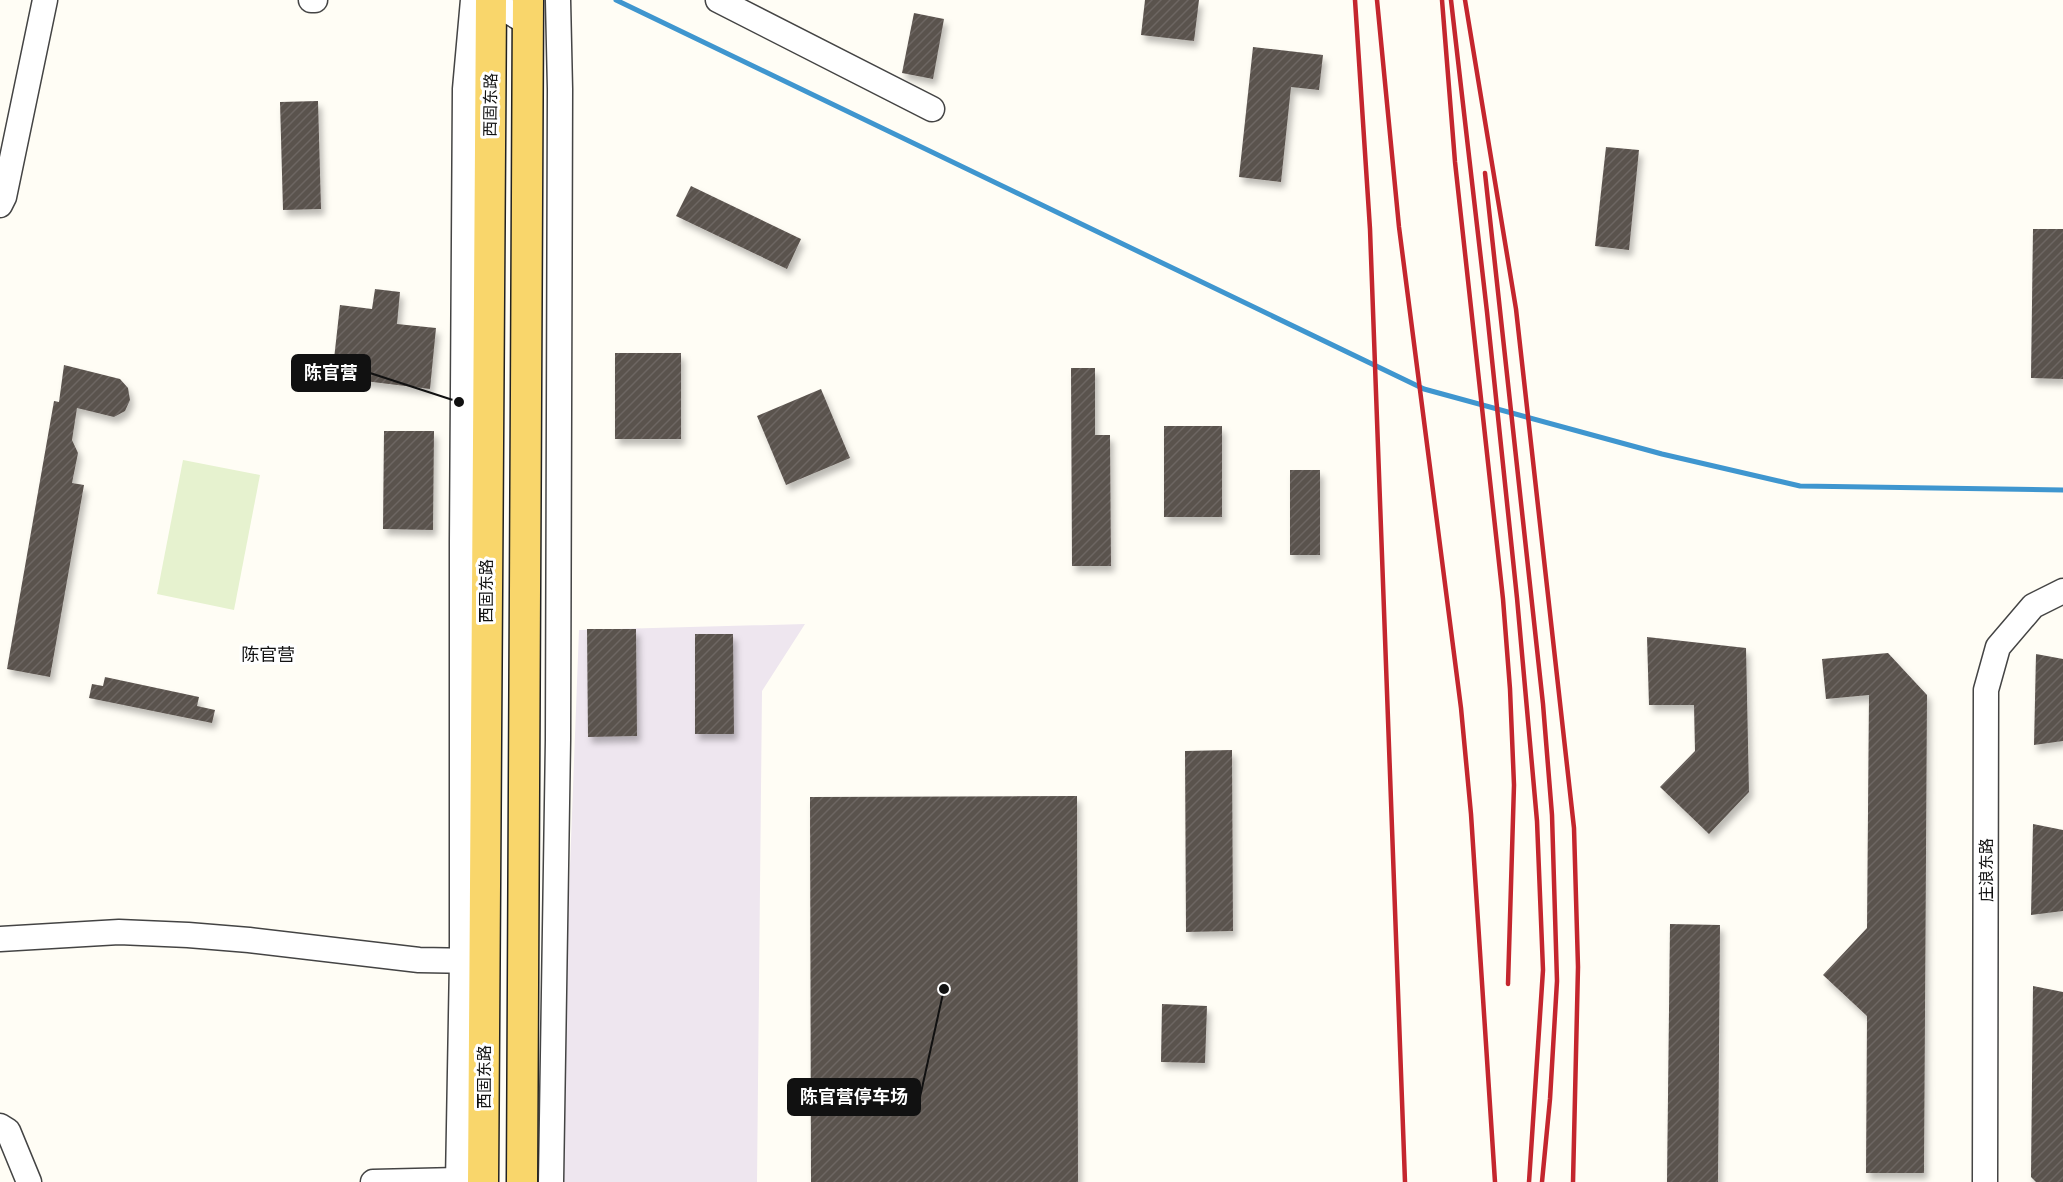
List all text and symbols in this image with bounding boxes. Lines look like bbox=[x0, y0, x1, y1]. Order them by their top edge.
street label: 西固东路 bbox=[479, 73, 501, 137]
callout: 陈官营 bbox=[292, 355, 370, 391]
text: 陈官营 bbox=[304, 361, 358, 384]
street label: 西固东路 bbox=[476, 559, 496, 623]
district label: 陈官营 bbox=[241, 643, 295, 666]
street label: 庄浪东路 bbox=[1976, 838, 1996, 902]
street label: 西固东路 bbox=[474, 1045, 494, 1109]
callout: 陈官营停车场 bbox=[788, 1079, 920, 1115]
text: 陈官营停车场 bbox=[800, 1085, 908, 1108]

